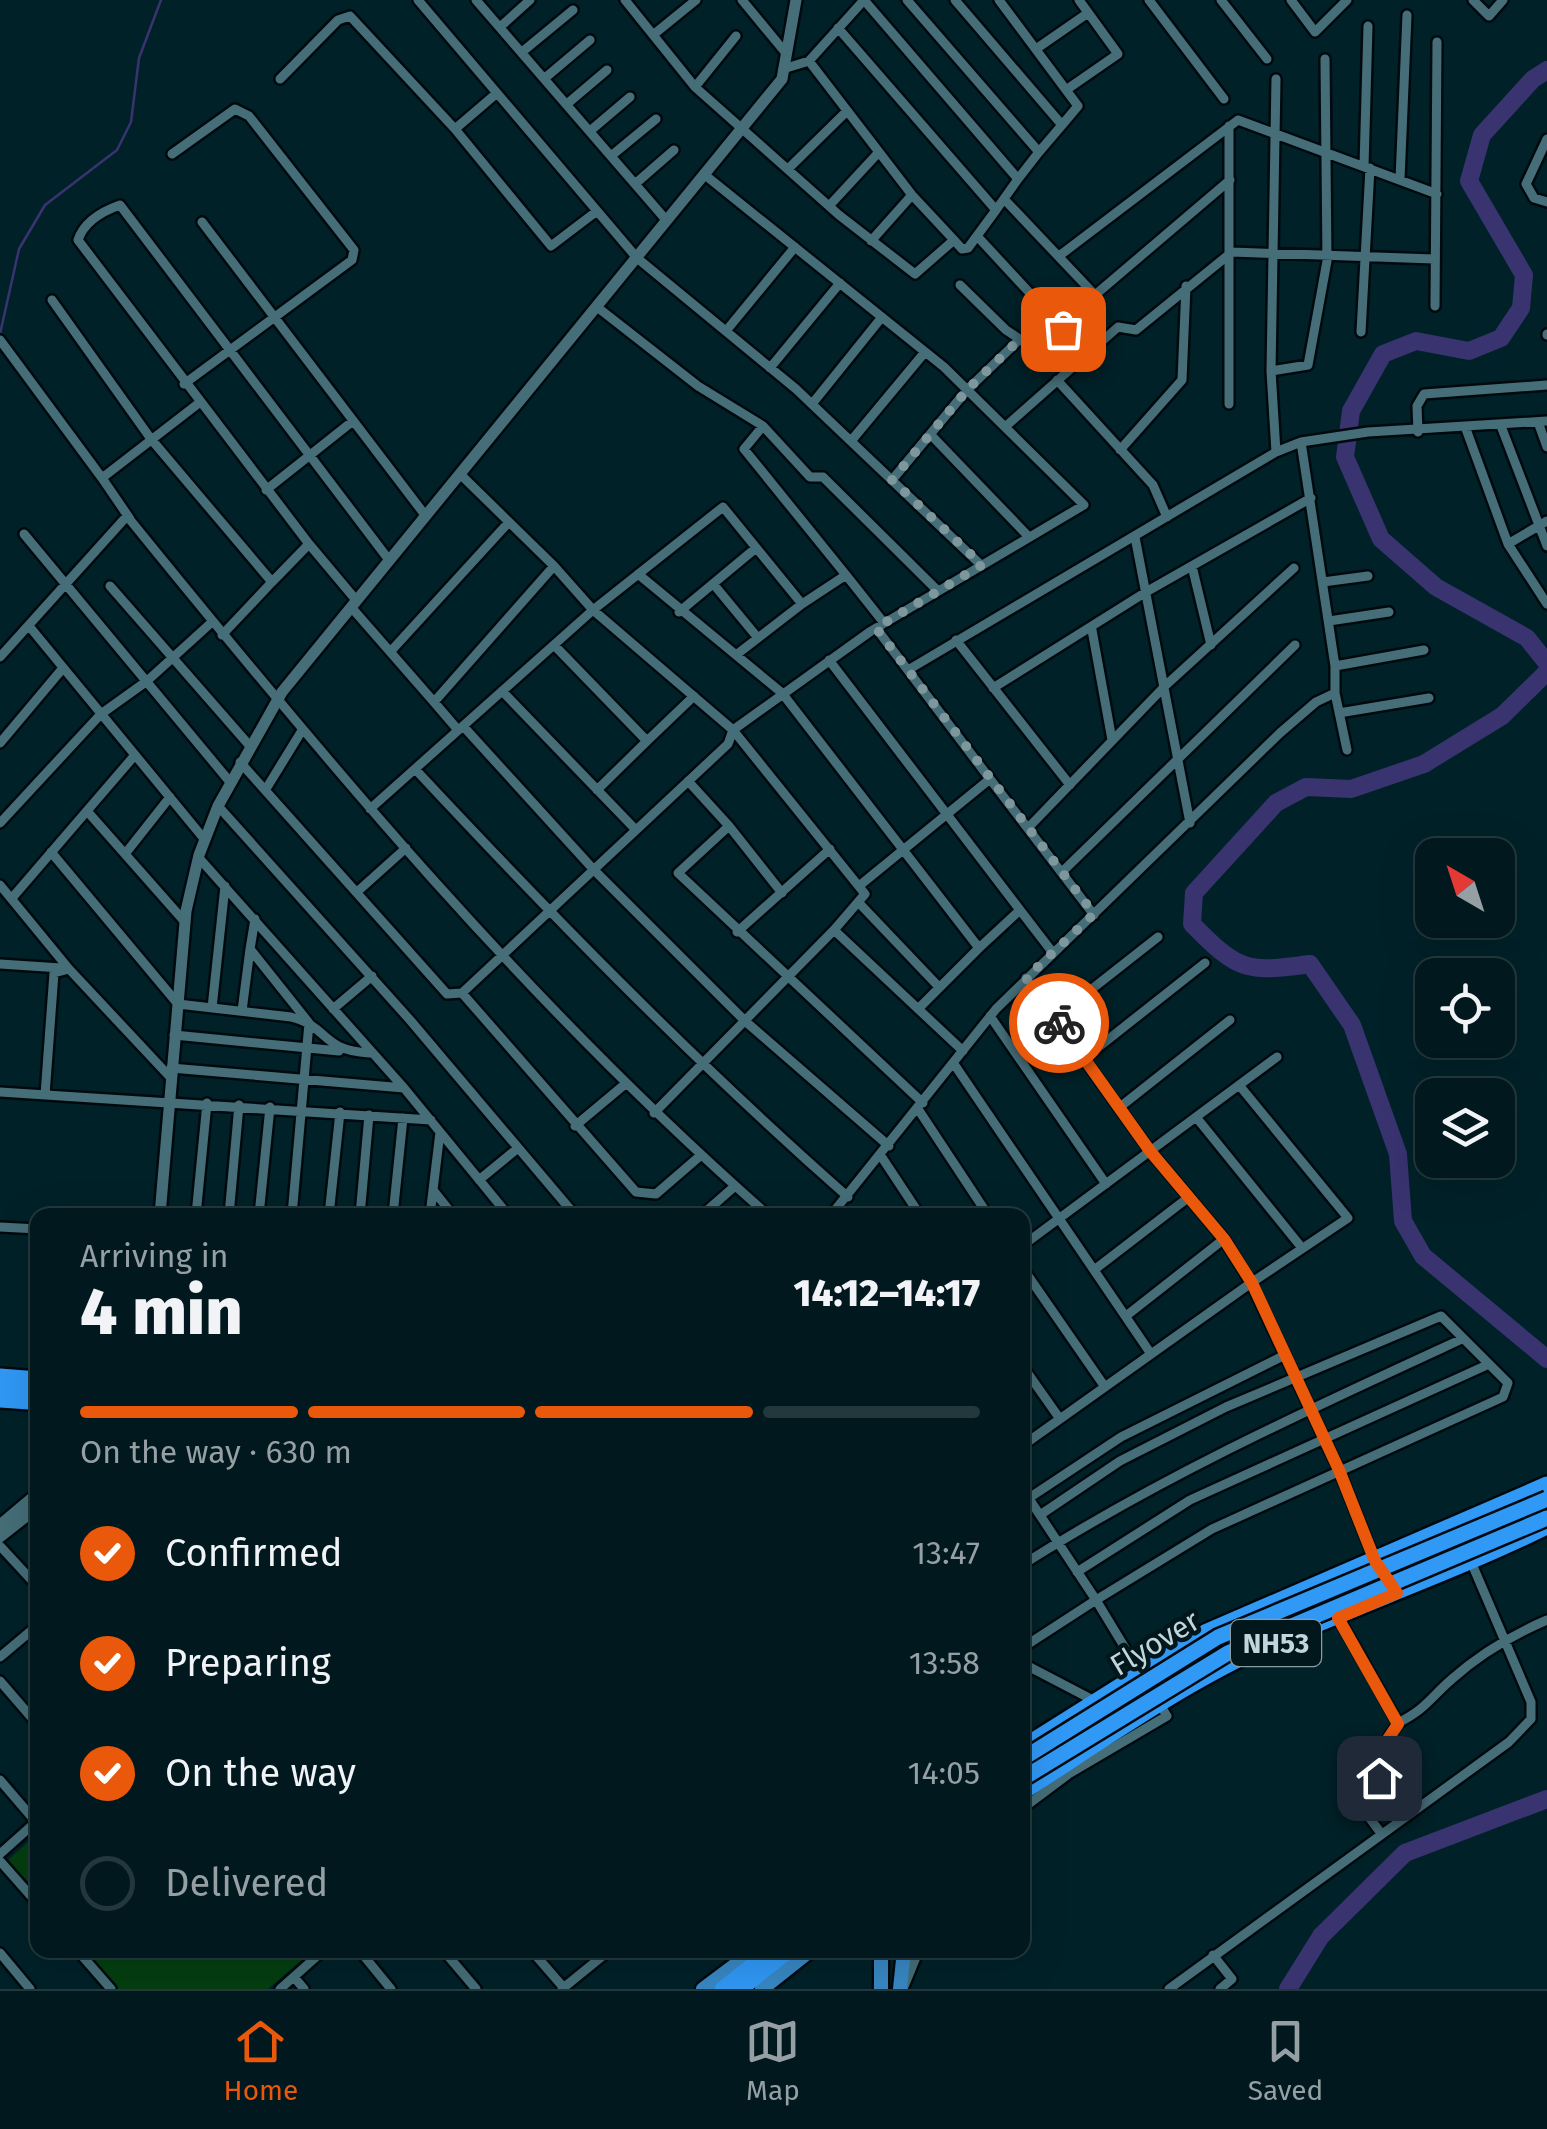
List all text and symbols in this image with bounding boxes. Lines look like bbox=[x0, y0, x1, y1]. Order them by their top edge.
pin bbox=[1021, 287, 1106, 372]
icon: bag bbox=[1036, 302, 1091, 357]
north arrow bbox=[1415, 838, 1515, 938]
map controls bbox=[1415, 838, 1515, 1178]
button: locate bbox=[1415, 958, 1515, 1058]
courier bbox=[1009, 973, 1109, 1073]
icon: bike bbox=[1032, 996, 1087, 1051]
button: layers bbox=[1415, 1078, 1515, 1178]
text: Arriving in bbox=[80, 1237, 228, 1275]
text: 14:12–14:17 bbox=[794, 1270, 980, 1316]
text: 4 min bbox=[80, 1273, 243, 1351]
text: On the way · 630 m bbox=[80, 1433, 352, 1471]
icon: check bbox=[80, 1526, 135, 1581]
text: Confirmed bbox=[165, 1530, 343, 1576]
text: 13:47 bbox=[912, 1534, 980, 1572]
street label: Flyover bbox=[1104, 1602, 1206, 1684]
road number: NH53 bbox=[1231, 1620, 1321, 1666]
icon: check bbox=[80, 1636, 135, 1691]
text: Preparing bbox=[165, 1640, 331, 1686]
text: 13:58 bbox=[909, 1644, 980, 1682]
pin bbox=[1337, 1736, 1422, 1821]
icon: check bbox=[80, 1746, 135, 1801]
text: On the way bbox=[165, 1750, 356, 1796]
icon: home bbox=[1352, 1751, 1407, 1806]
text: 14:05 bbox=[908, 1754, 980, 1792]
text: Delivered bbox=[165, 1860, 328, 1906]
tab: Home bbox=[224, 2014, 298, 2107]
tab: Map bbox=[745, 2014, 800, 2107]
tab: Saved bbox=[1248, 2014, 1323, 2107]

